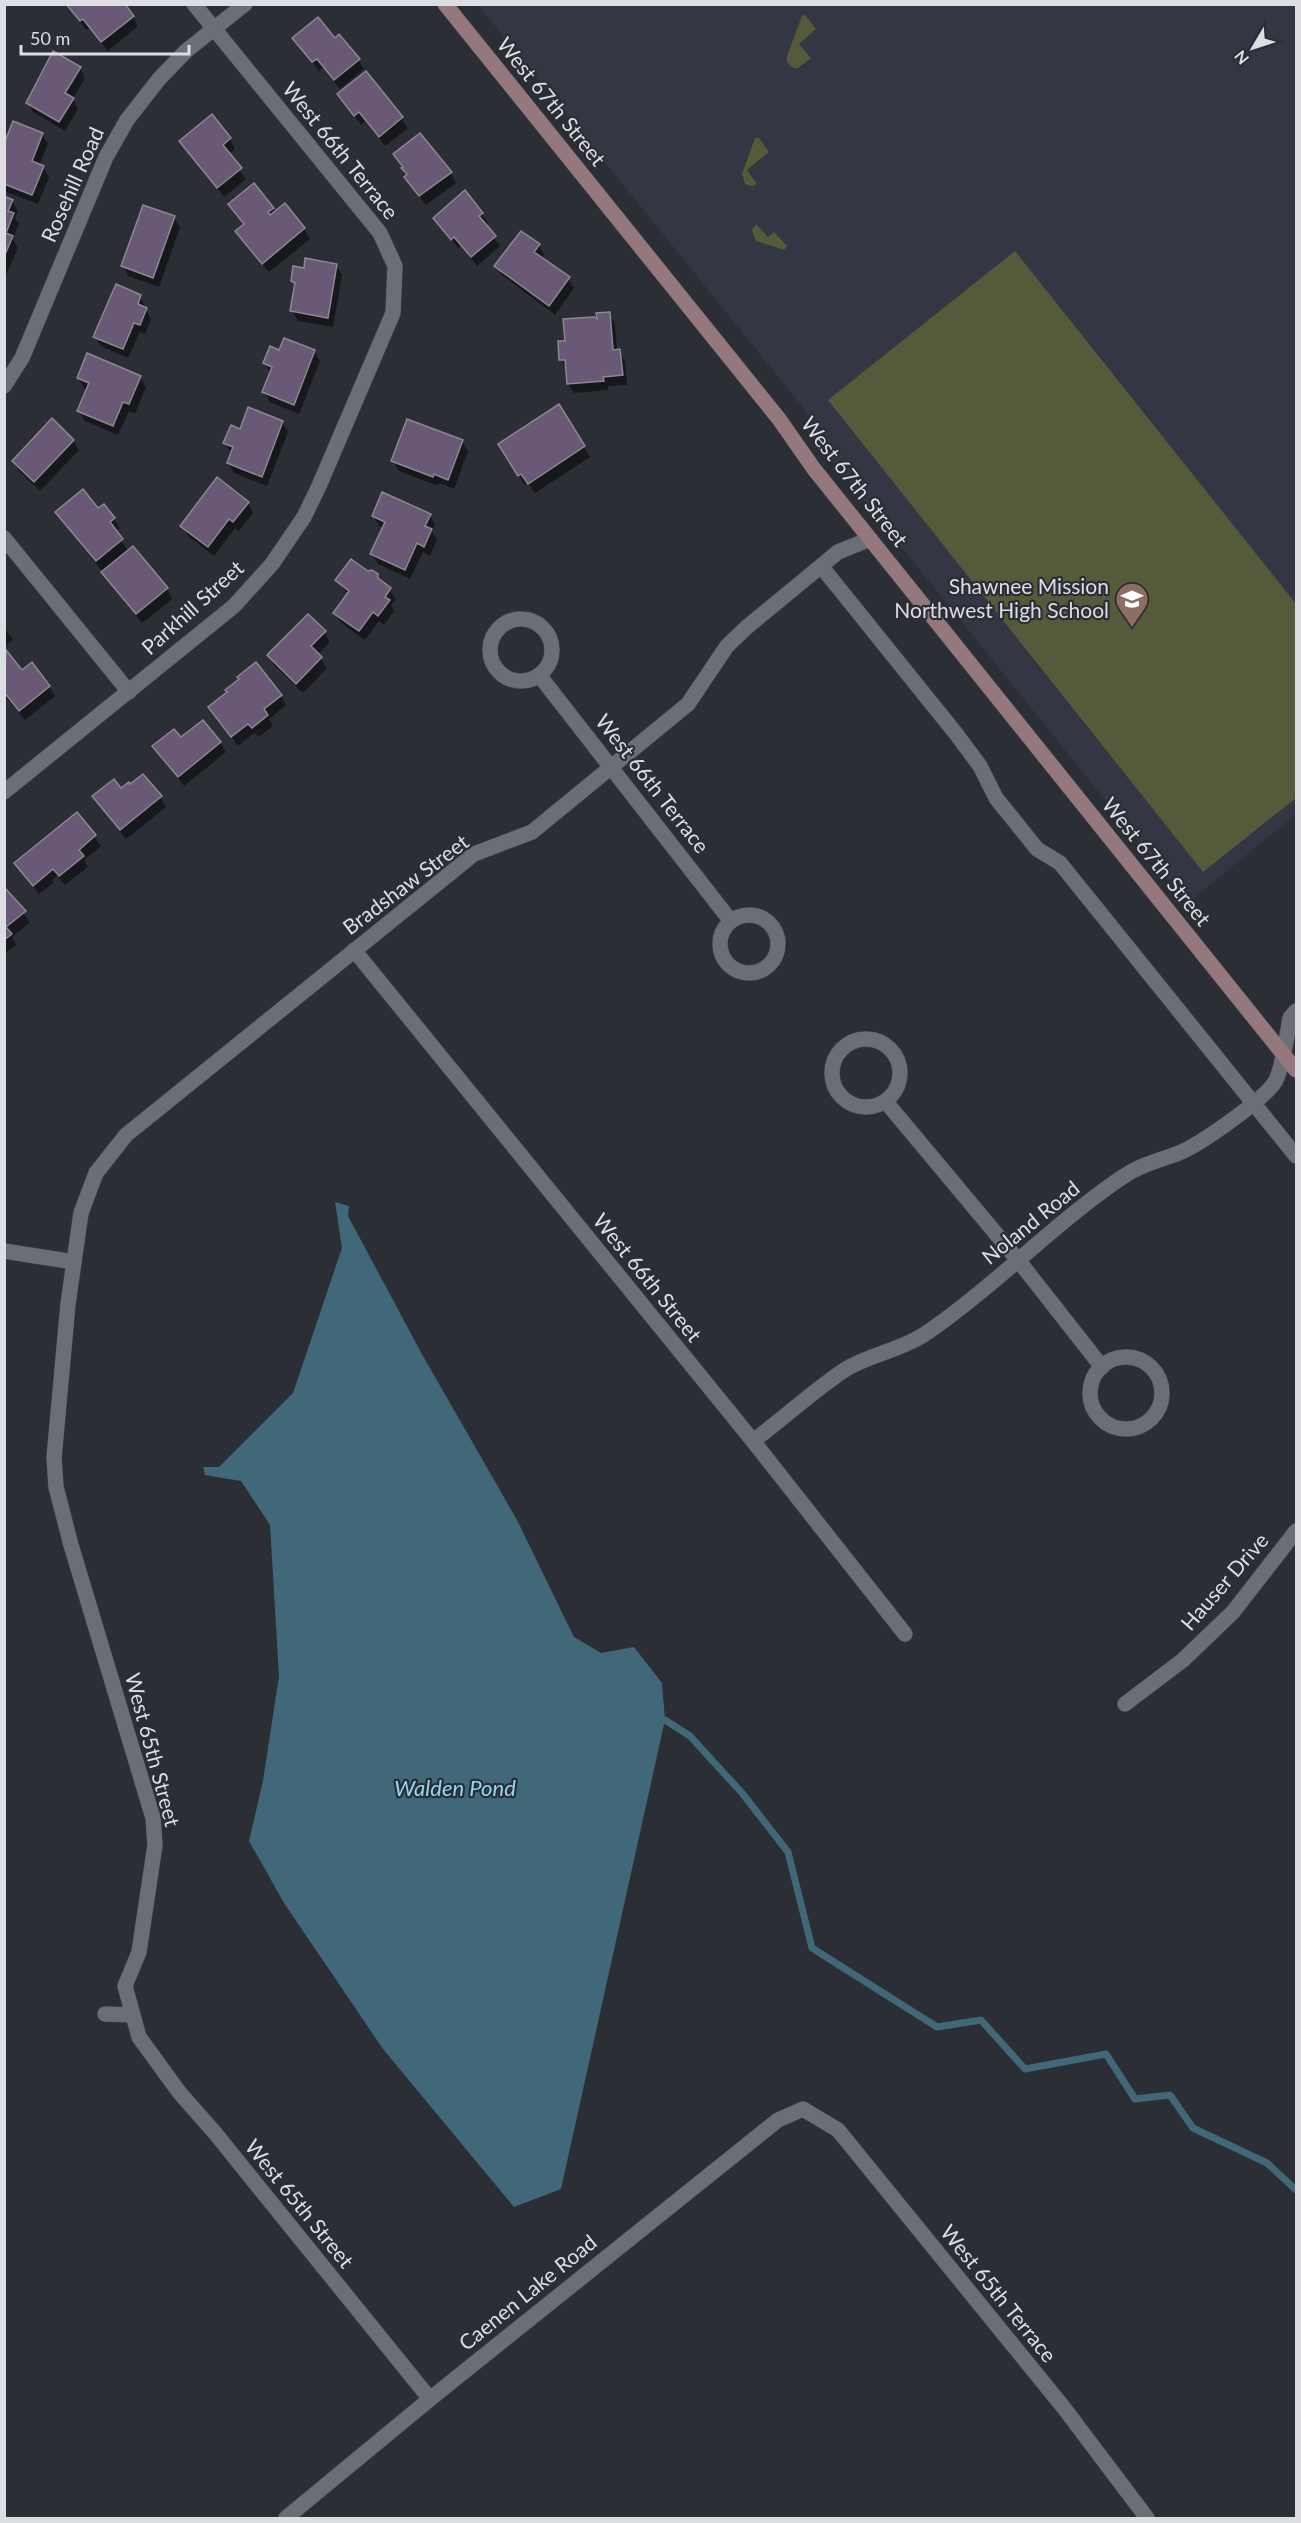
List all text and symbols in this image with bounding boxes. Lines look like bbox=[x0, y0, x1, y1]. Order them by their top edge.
scale bar bbox=[21, 18, 189, 56]
north arrow bbox=[1223, 18, 1283, 78]
text: 50 m bbox=[30, 27, 70, 49]
street label: West 67th Street bbox=[493, 32, 612, 171]
text: N bbox=[1230, 47, 1252, 69]
street label: West 66th Terrace bbox=[278, 76, 404, 224]
street label: Rosehill Road bbox=[35, 123, 108, 246]
street label: West 67th Street bbox=[797, 411, 914, 551]
street label: Parkhill Street bbox=[136, 554, 248, 659]
place label: Shawnee Mission Northwest High School bbox=[894, 573, 1109, 622]
school or university icon: Shawnee Mission Northwest High School bbox=[1114, 581, 1150, 628]
street label: West 66th Terrace bbox=[591, 709, 715, 858]
street label: West 67th Street bbox=[1098, 792, 1217, 931]
street label: Bradshaw Street bbox=[337, 828, 473, 939]
street label: Noland Road bbox=[976, 1175, 1084, 1269]
street label: West 66th Street bbox=[589, 1208, 708, 1347]
street label: Hauser Drive bbox=[1175, 1527, 1273, 1635]
street label: West 65th Street bbox=[121, 1670, 186, 1830]
water label: Walden Pond bbox=[394, 1774, 516, 1801]
street label: West 65th Street bbox=[241, 2134, 360, 2273]
street label: West 65th Terrace bbox=[936, 2219, 1062, 2367]
street label: Caenen Lake Road bbox=[453, 2229, 601, 2355]

